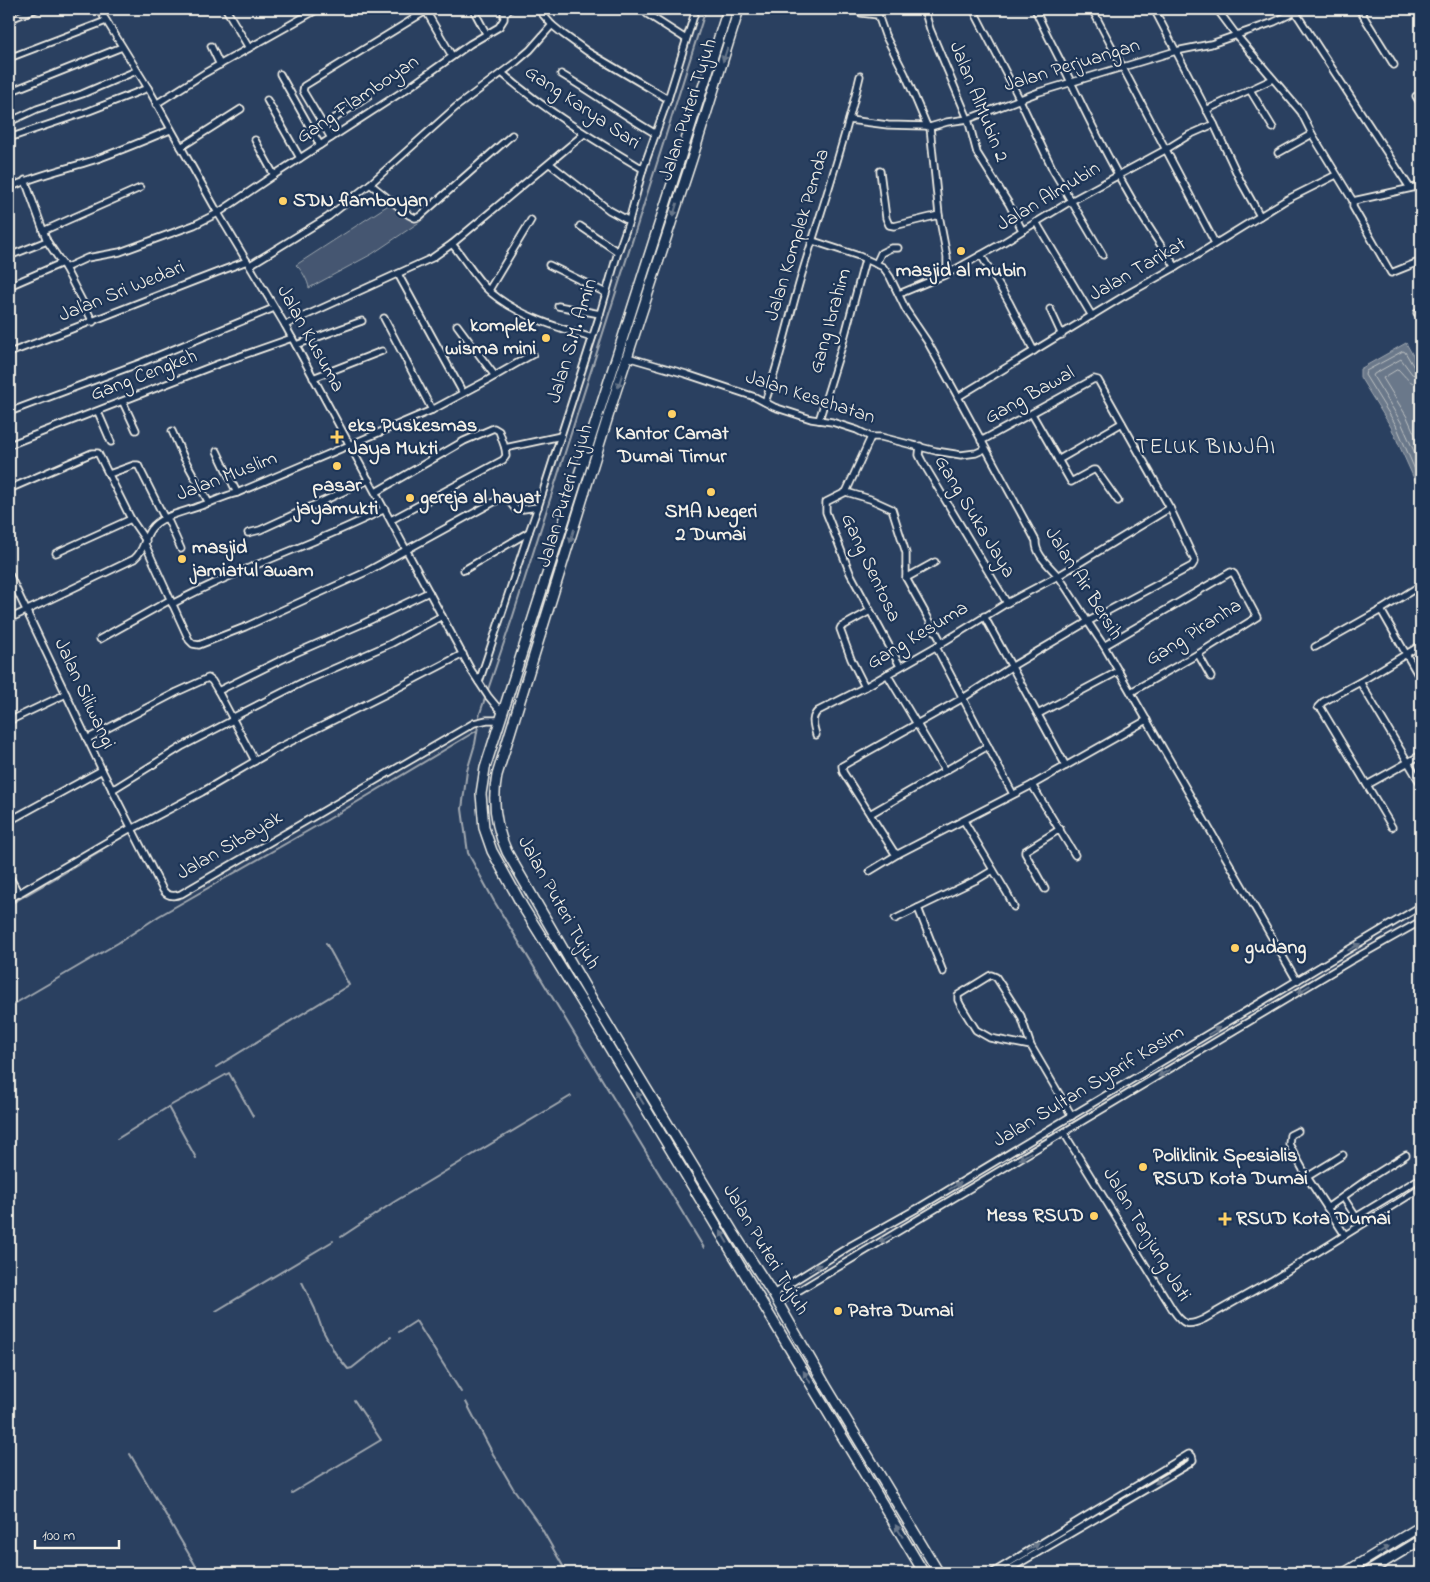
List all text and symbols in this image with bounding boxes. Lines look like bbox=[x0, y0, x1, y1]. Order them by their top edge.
street label: Jalan Perjuangan bbox=[1000, 32, 1144, 101]
street label: Jalan Puteri Tujuh bbox=[652, 35, 726, 185]
street label: Jalan AlMubin 2 bbox=[941, 37, 1015, 167]
street label: Gang Flamboyan bbox=[291, 48, 426, 153]
one-way arrow bbox=[720, 48, 728, 63]
street label: Gang Karya Sari bbox=[518, 58, 646, 158]
street label: Jalan Komplek Pemda bbox=[758, 145, 838, 325]
street label: Jalan Almubin bbox=[992, 155, 1106, 239]
place label: SDN flamboyan bbox=[293, 187, 428, 217]
marker: SDN flamboyan bbox=[277, 195, 289, 207]
one-way arrow bbox=[671, 203, 679, 218]
street label: Jalan Tarikat bbox=[1084, 230, 1192, 310]
marker: masjid al mubin bbox=[955, 245, 967, 257]
street label: Jalan Sri Wedari bbox=[55, 254, 189, 330]
place label: masjid al mubin bbox=[896, 257, 1026, 286]
street label: Gang Ibrahim bbox=[802, 265, 861, 377]
street label: Jalan S.M. Amin bbox=[540, 275, 606, 407]
street label: Jalan Kusuma bbox=[269, 280, 351, 398]
place label: komplek wisma mini bbox=[445, 312, 537, 364]
marker: komplek wisma mini bbox=[540, 332, 552, 344]
street label: Gang Cengkeh bbox=[86, 342, 202, 411]
street label: Gang Bawal bbox=[980, 359, 1081, 433]
street label: Jalan Kesehatan bbox=[741, 363, 879, 433]
one-way arrow bbox=[615, 374, 623, 389]
marker: Kantor Camat Dumai Timur bbox=[666, 408, 678, 420]
place label: eks Puskesmas Jaya Mukti bbox=[348, 412, 477, 465]
place label: Kantor Camat Dumai Timur bbox=[615, 420, 729, 472]
street label: Jalan Puteri Tujuh bbox=[530, 421, 602, 571]
marker: eks Puskesmas Jaya Mukti bbox=[330, 430, 344, 444]
district label: TELUK BINJAI bbox=[1136, 432, 1276, 464]
street label: Jalan Muslim bbox=[172, 445, 282, 509]
street label: Gang Suka Jaya bbox=[925, 450, 1022, 584]
marker: pasar jayamukti bbox=[331, 460, 343, 472]
place label: pasar jayamukti bbox=[293, 472, 379, 525]
place label: gereja al hayat bbox=[419, 484, 541, 514]
marker: SMA Negeri 2 Dumai bbox=[705, 486, 717, 498]
marker: gereja al hayat bbox=[404, 492, 416, 504]
place label: SMA Negeri 2 Dumai bbox=[665, 498, 758, 550]
street label: Gang Sentosa bbox=[831, 509, 908, 628]
street label: Jalan Air Bersih bbox=[1037, 522, 1129, 646]
one-way arrow bbox=[567, 529, 575, 544]
place label: masjid jamiatul awam bbox=[189, 534, 314, 586]
marker: masjid jamiatul awam bbox=[176, 553, 188, 565]
street label: Gang Piranha bbox=[1140, 592, 1248, 675]
street label: Gang Kesuma bbox=[862, 594, 975, 679]
street label: Jalan Siliwangi bbox=[45, 634, 122, 755]
street label: Jalan Sibayak bbox=[172, 804, 289, 888]
street label: Jalan Puteri Tujuh bbox=[509, 831, 607, 975]
place label: gudang bbox=[1244, 934, 1306, 964]
marker: gudang bbox=[1229, 942, 1241, 954]
one-way arrow bbox=[1347, 943, 1360, 952]
one-way arrow bbox=[1297, 985, 1310, 994]
street label: Jalan Sultan Syarif Kasim bbox=[988, 1018, 1190, 1156]
one-way arrow bbox=[1208, 1026, 1221, 1035]
one-way arrow bbox=[1157, 1068, 1171, 1077]
one-way arrow bbox=[636, 1092, 645, 1105]
place label: Poliklinik Spesialis RSUD Kota Dumai bbox=[1153, 1142, 1308, 1194]
one-way arrow bbox=[1018, 1152, 1031, 1161]
marker: Poliklinik Spesialis RSUD Kota Dumai bbox=[1137, 1161, 1149, 1173]
street label: Jalan Tanjung Jati bbox=[1094, 1162, 1198, 1308]
street label: Jalan Puteri Tujuh bbox=[714, 1179, 816, 1321]
one-way arrow bbox=[948, 1182, 961, 1191]
place label: Mess RSUD bbox=[986, 1202, 1084, 1231]
place label: RSUD Kota Dumai bbox=[1236, 1205, 1391, 1234]
marker: Mess RSUD bbox=[1088, 1210, 1100, 1222]
marker: RSUD Kota Dumai bbox=[1218, 1212, 1232, 1226]
one-way arrow bbox=[719, 1231, 728, 1244]
one-way arrow bbox=[879, 1235, 892, 1244]
one-way arrow bbox=[808, 1263, 821, 1273]
place label: Patra Dumai bbox=[848, 1297, 954, 1326]
marker: Patra Dumai bbox=[832, 1305, 844, 1317]
one-way arrow bbox=[802, 1370, 811, 1384]
one-way arrow bbox=[1154, 1476, 1167, 1485]
scale bar bbox=[35, 1517, 119, 1549]
text: 100 m bbox=[42, 1525, 75, 1547]
one-way arrow bbox=[895, 1525, 904, 1538]
one-way arrow bbox=[1026, 1543, 1039, 1552]
one-way arrow bbox=[1376, 1545, 1389, 1554]

